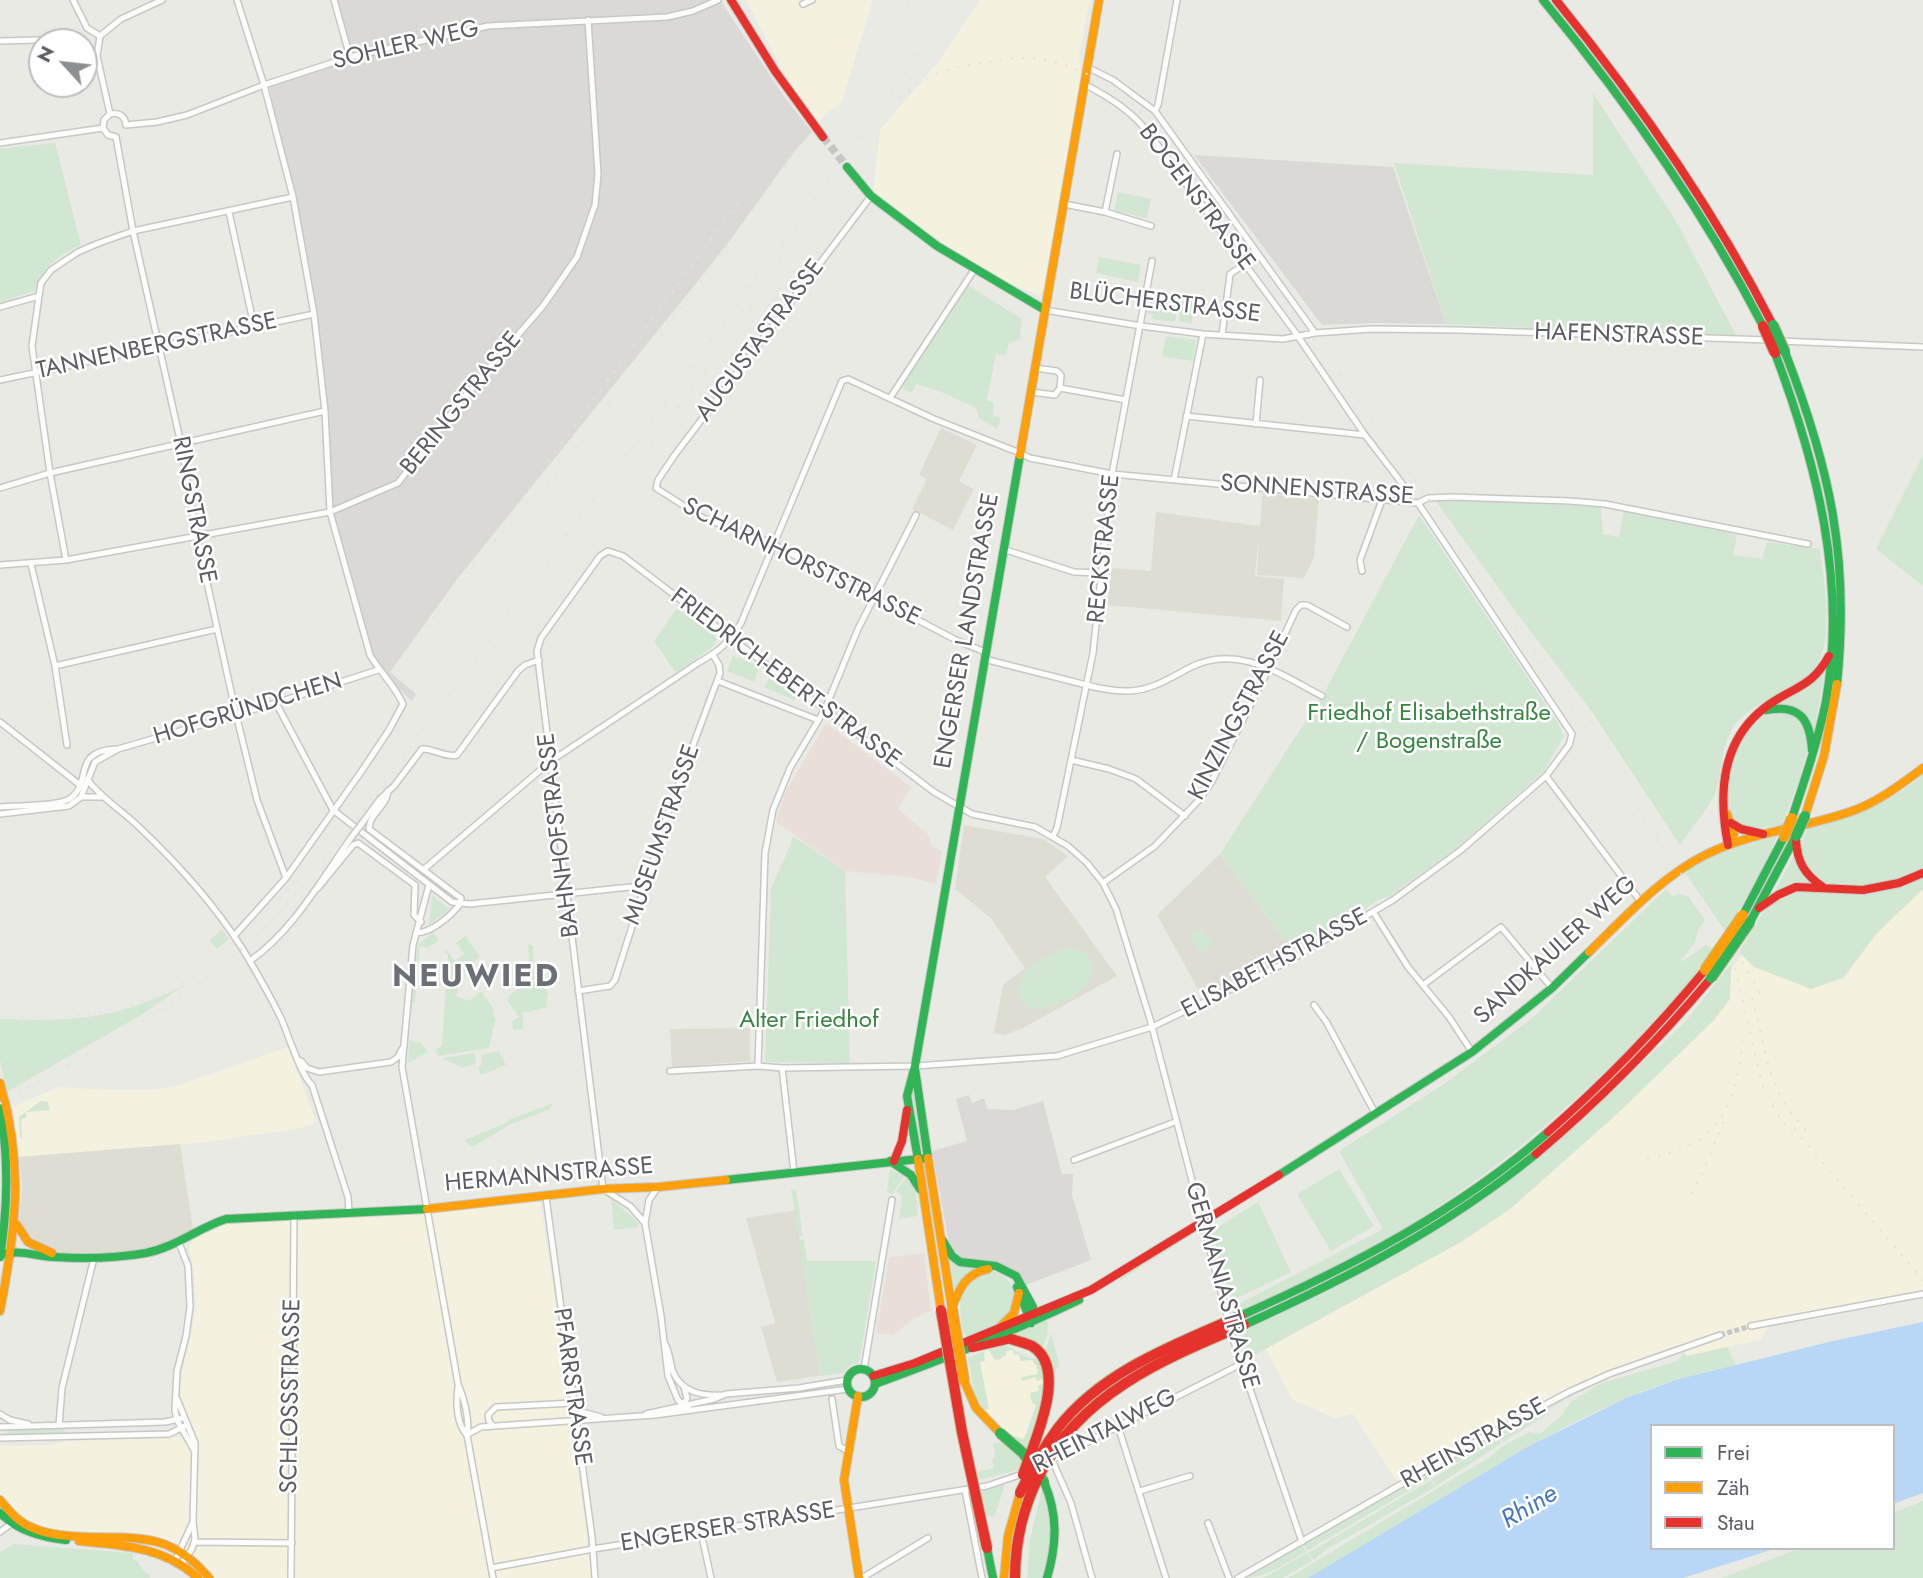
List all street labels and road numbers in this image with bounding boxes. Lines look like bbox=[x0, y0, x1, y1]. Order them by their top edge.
street label: SOHLER WEG bbox=[330, 15, 482, 77]
street label: BOGENSTRASSE bbox=[1132, 119, 1260, 277]
street label: AUGUSTASTRASSE bbox=[691, 254, 831, 428]
street label: BLÜCHERSTRASSE bbox=[1068, 278, 1262, 330]
street label: TANNENBERGSTRASSE bbox=[34, 307, 280, 387]
street label: HAFENSTRASSE bbox=[1534, 319, 1704, 353]
street label: BERINGSTRASSE bbox=[395, 326, 529, 482]
street label: RINGSTRASSE bbox=[165, 434, 221, 586]
street label: SONNENSTRASSE bbox=[1219, 470, 1415, 512]
street label: RECKSTRASSE bbox=[1083, 473, 1127, 625]
street label: ENGERSER LANDSTRASSE bbox=[930, 491, 1006, 771]
street label: SCHARNHORSTSTRASSE bbox=[677, 493, 925, 633]
street label: FRIEDRICH-EBERT-STRASSE bbox=[664, 583, 906, 775]
street label: KINZINGSTRASSE bbox=[1183, 627, 1297, 805]
street label: HOFGRÜNDCHEN bbox=[150, 668, 346, 752]
street label: BAHNHOFSTRASSE bbox=[533, 731, 587, 939]
street label: MUSEUMSTRASSE bbox=[619, 741, 707, 929]
street label: SANDKAULER WEG bbox=[1469, 871, 1643, 1031]
street label: ELISABETHSTRASSE bbox=[1177, 903, 1373, 1025]
street label: HERMANNSTRASSE bbox=[443, 1153, 655, 1199]
street label: GERMANIASTRASSE bbox=[1178, 1179, 1264, 1393]
street label: SCHLOSSSTRASSE bbox=[276, 1298, 308, 1494]
street label: PFARRSTRASSE bbox=[546, 1306, 596, 1468]
street label: RHEINTALWEG bbox=[1029, 1384, 1181, 1480]
street label: RHEINSTRASSE bbox=[1396, 1392, 1552, 1496]
street label: ENGERSER STRASSE bbox=[619, 1497, 837, 1559]

